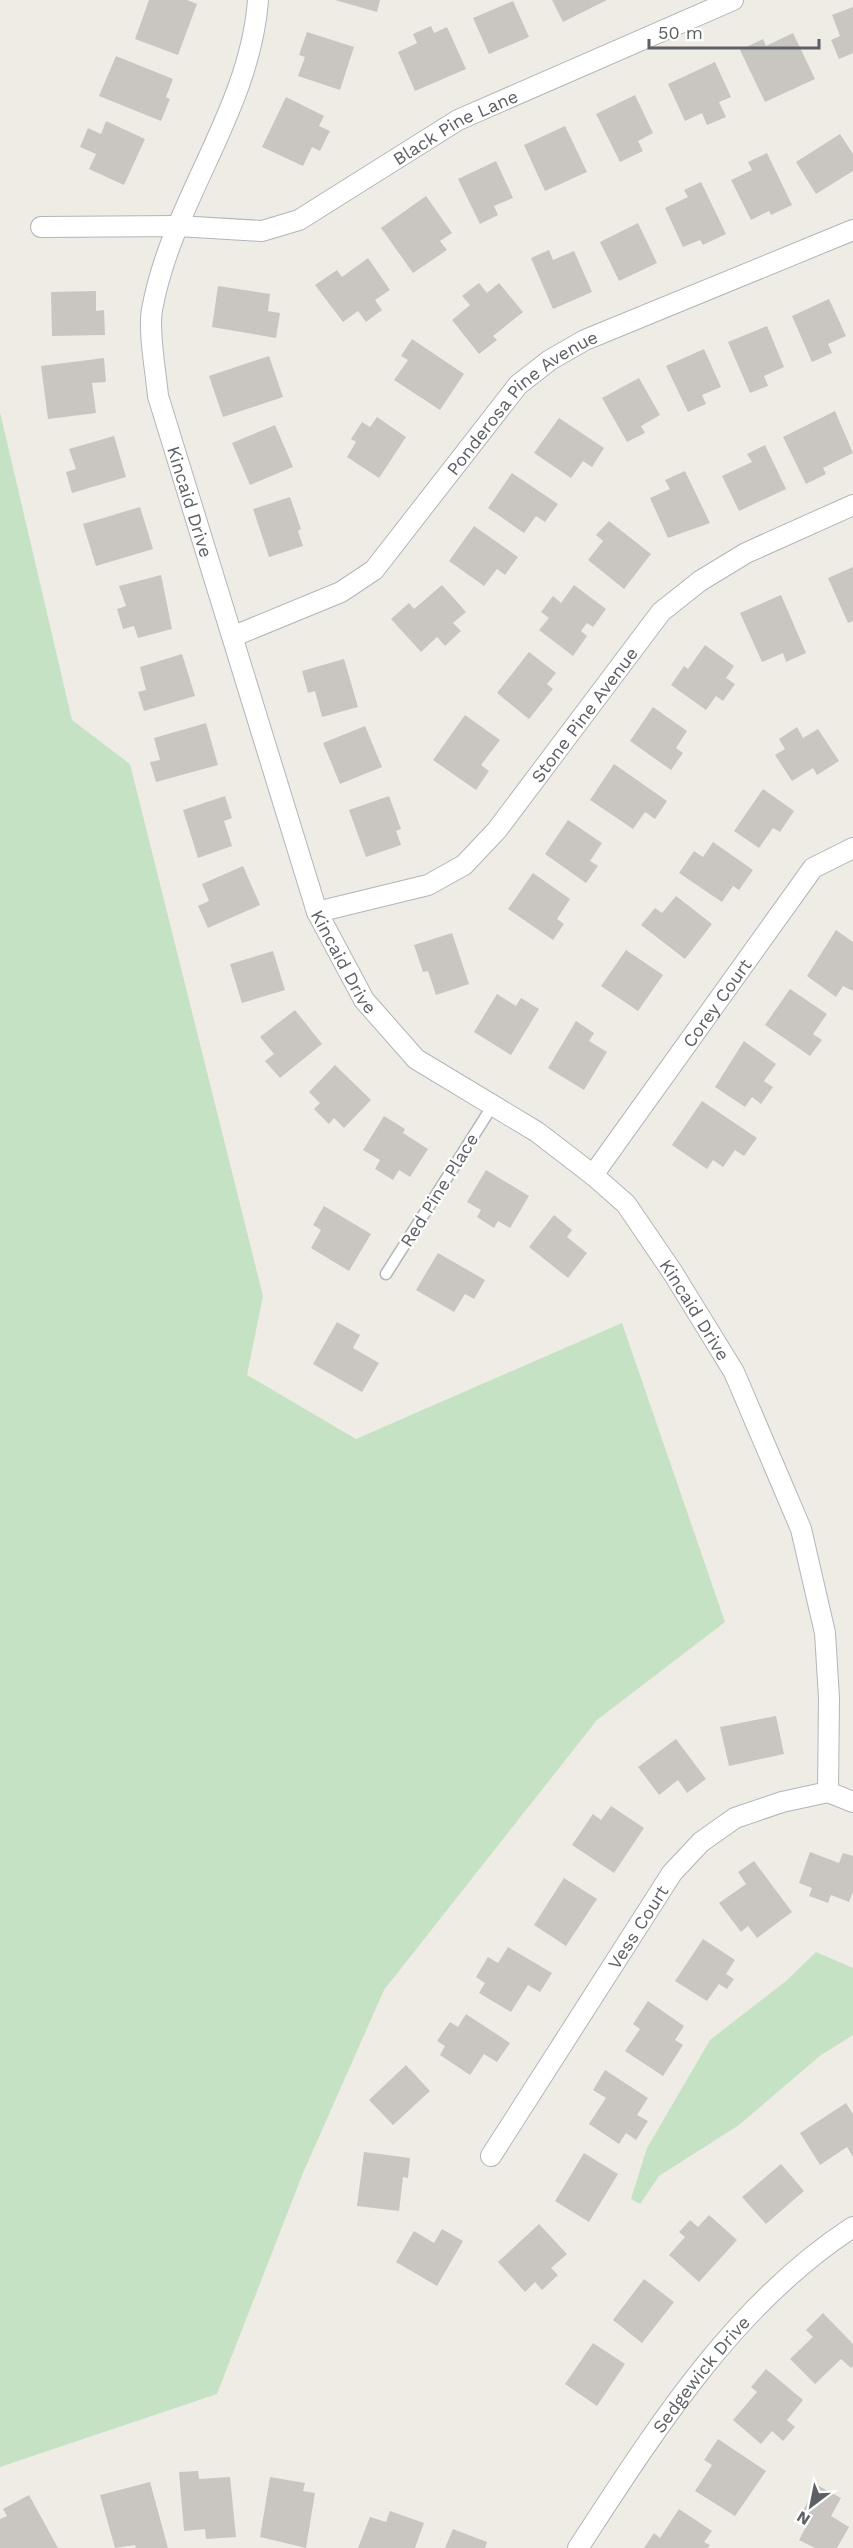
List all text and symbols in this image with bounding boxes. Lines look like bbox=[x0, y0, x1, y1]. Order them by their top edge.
scale bar bbox=[649, 12, 818, 50]
text: 50 m bbox=[658, 22, 703, 43]
street label: Black Pine Lane bbox=[389, 85, 521, 169]
street label: Ponderosa Pine Avenue bbox=[442, 326, 600, 479]
street label: Kincaid Drive bbox=[164, 443, 217, 560]
street label: Stone Pine Avenue bbox=[526, 643, 642, 786]
street label: Kincaid Drive bbox=[307, 906, 381, 1018]
street label: Corey Court bbox=[678, 954, 756, 1051]
street label: Red Pine Place bbox=[396, 1129, 482, 1251]
street label: Kincaid Drive bbox=[656, 1255, 735, 1364]
street label: Vess Court bbox=[603, 1881, 672, 1973]
street label: Sedgewick Drive bbox=[648, 2311, 754, 2437]
north arrow bbox=[781, 2476, 841, 2536]
text: N bbox=[793, 2507, 813, 2529]

